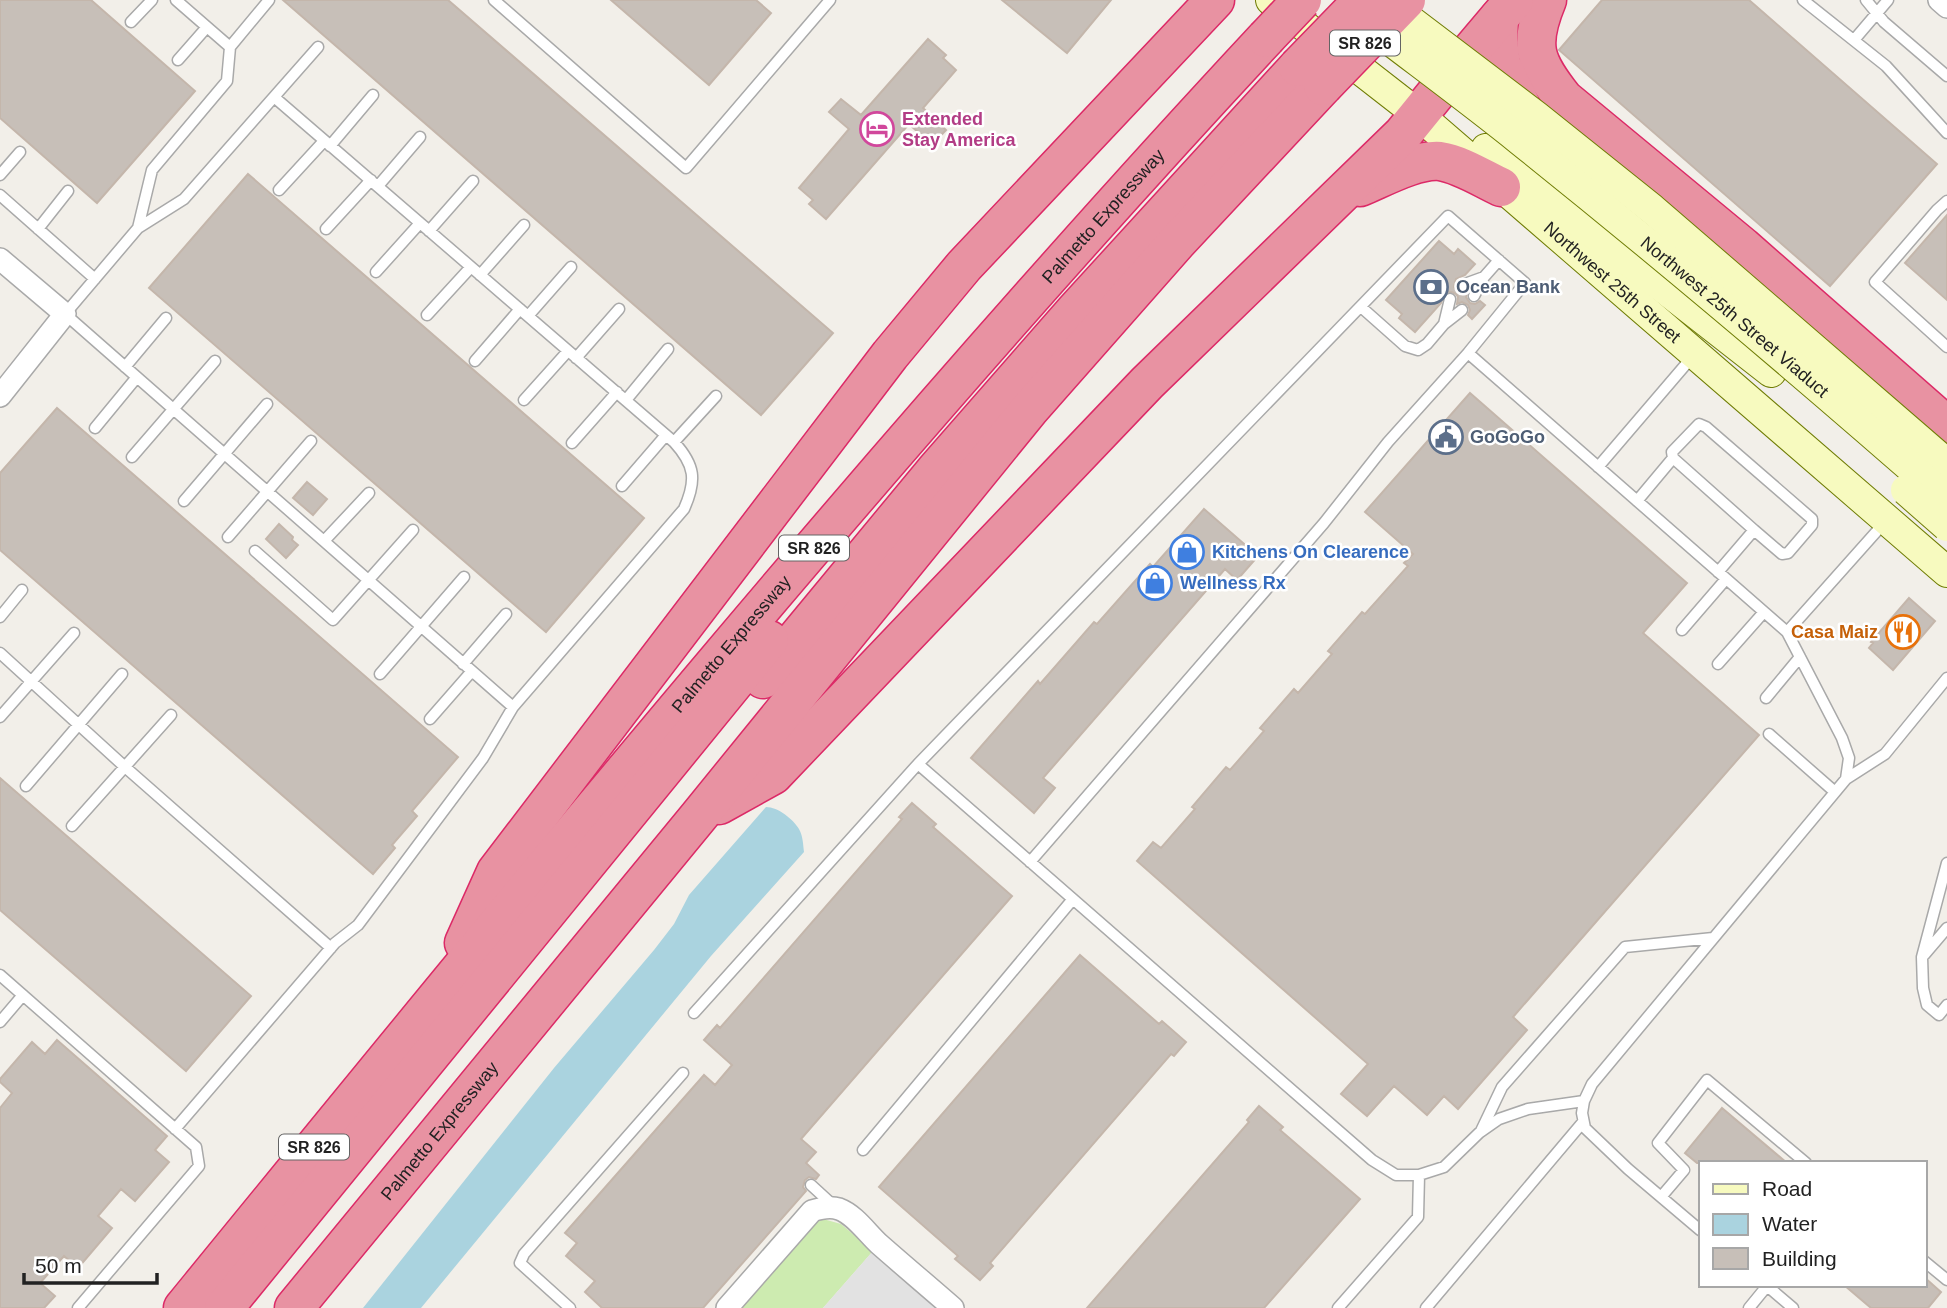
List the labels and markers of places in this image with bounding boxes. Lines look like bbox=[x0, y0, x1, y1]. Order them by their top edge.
place label: Extended Stay America bbox=[902, 109, 1016, 150]
hotel icon: Extended Stay America bbox=[858, 110, 896, 148]
bank icon: Ocean Bank bbox=[1412, 268, 1450, 306]
place label: Ocean Bank bbox=[1456, 277, 1561, 297]
public building icon: GoGoGo bbox=[1427, 418, 1465, 456]
place label: GoGoGo bbox=[1470, 427, 1545, 447]
shop icon: Kitchens On Clearence bbox=[1168, 533, 1206, 571]
place label: Kitchens On Clearence bbox=[1212, 542, 1409, 562]
shop icon: Wellness Rx bbox=[1136, 564, 1174, 602]
place label: Wellness Rx bbox=[1180, 573, 1286, 593]
restaurant icon: Casa Maiz bbox=[1884, 613, 1922, 651]
place label: Casa Maiz bbox=[1791, 622, 1878, 642]

